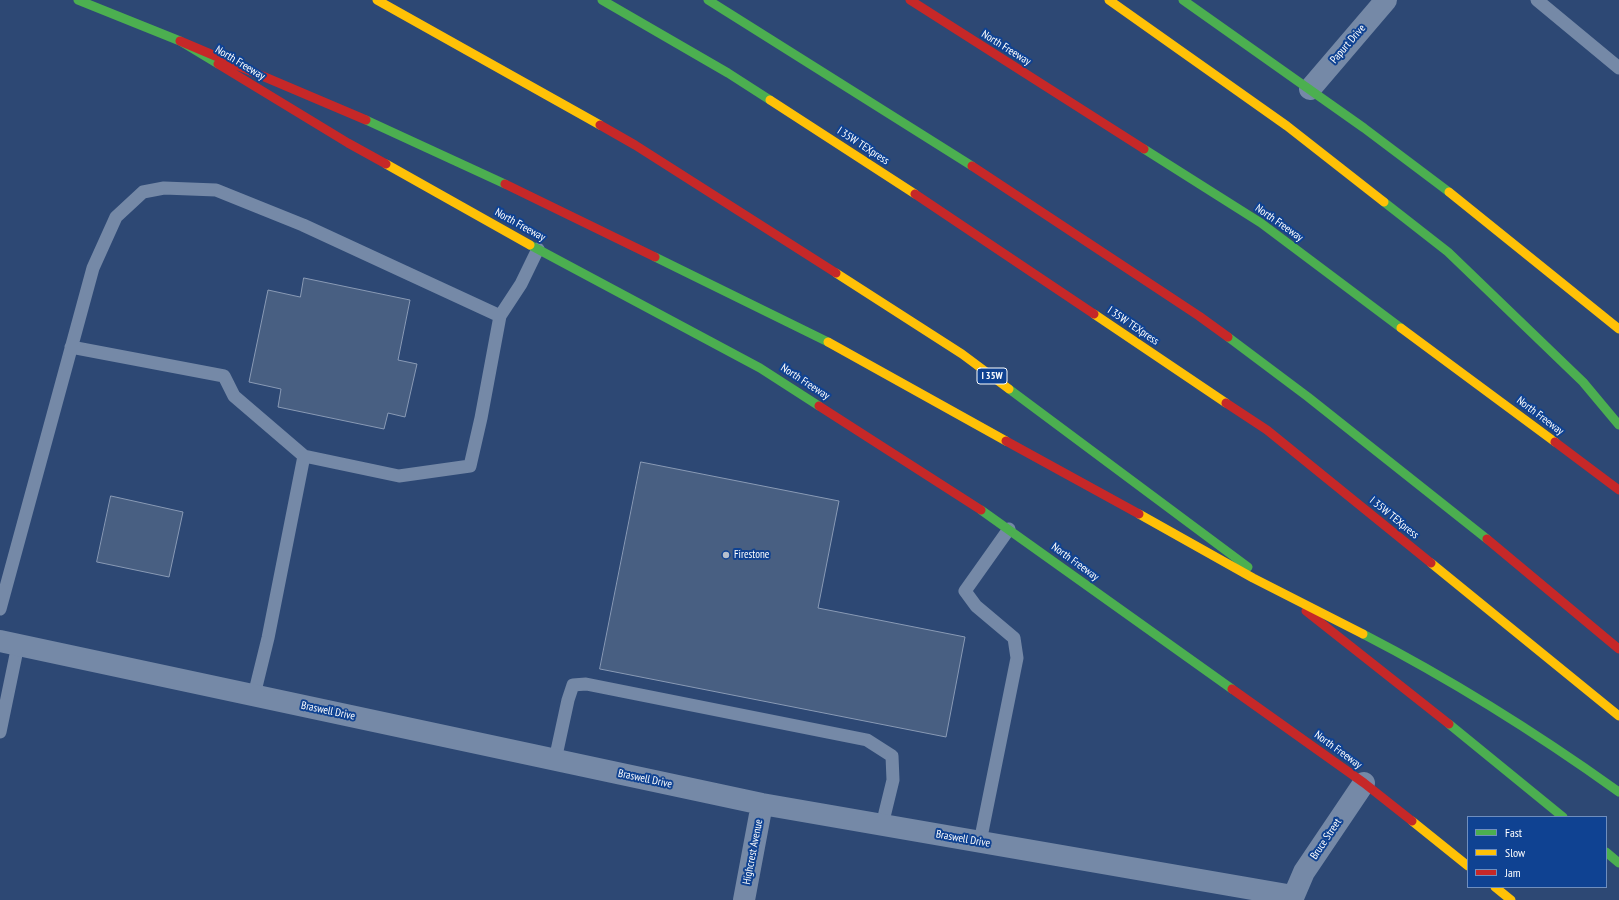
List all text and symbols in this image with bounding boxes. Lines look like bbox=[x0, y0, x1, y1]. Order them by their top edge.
street label: Papurt Drive bbox=[1328, 22, 1368, 66]
street label: North Freeway bbox=[979, 28, 1033, 68]
street label: North Freeway bbox=[213, 43, 267, 83]
street label: I 35W TEXpress bbox=[835, 124, 891, 168]
street label: North Freeway bbox=[1252, 202, 1306, 244]
street label: North Freeway bbox=[492, 206, 548, 244]
street label: I 35W TEXpress bbox=[1105, 304, 1161, 348]
street label: North Freeway bbox=[778, 361, 832, 403]
road number: I 35W bbox=[977, 368, 1007, 384]
street label: North Freeway bbox=[1514, 394, 1566, 438]
street label: I 35W TEXpress bbox=[1367, 494, 1421, 542]
street label: North Freeway bbox=[1049, 540, 1101, 584]
place label: Firestone bbox=[734, 548, 769, 562]
marker: Firestone bbox=[721, 550, 731, 560]
street label: Braswell Drive bbox=[300, 699, 356, 723]
street label: North Freeway bbox=[1312, 728, 1364, 772]
street label: Braswell Drive bbox=[617, 767, 673, 791]
street label: Bruce Street bbox=[1308, 816, 1344, 862]
legend bbox=[1467, 816, 1607, 888]
street label: Highcrest Avenue bbox=[740, 818, 766, 886]
text: Fast bbox=[1505, 825, 1522, 840]
street label: Braswell Drive bbox=[935, 828, 991, 850]
text: Slow bbox=[1505, 845, 1525, 860]
text: Jam bbox=[1505, 865, 1521, 880]

